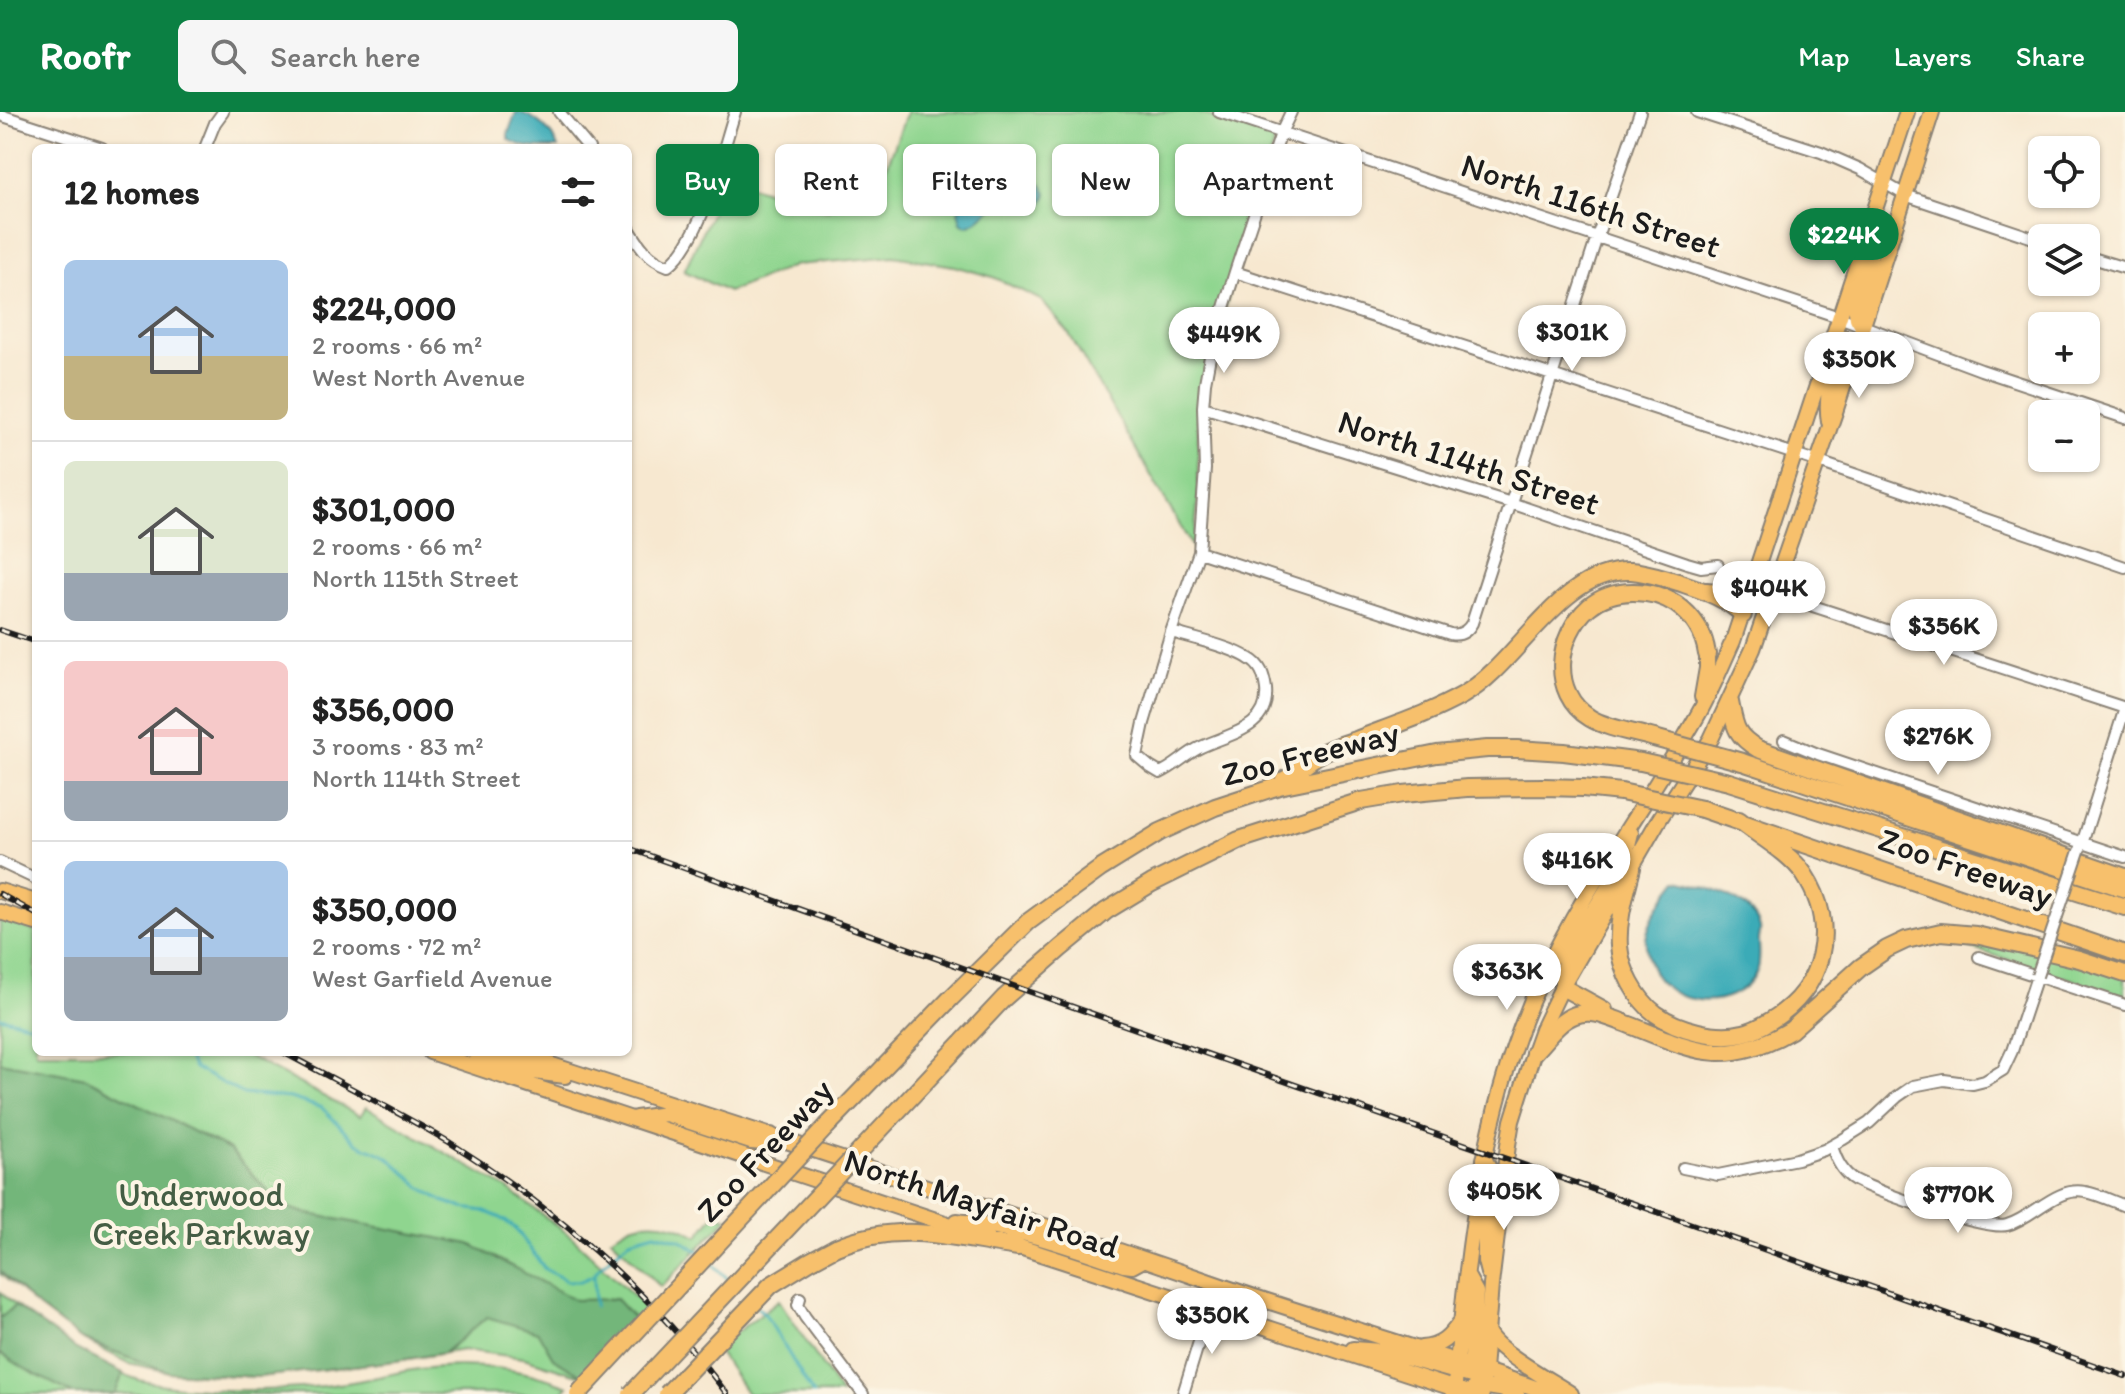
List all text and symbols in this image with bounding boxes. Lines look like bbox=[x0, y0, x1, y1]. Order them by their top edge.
search box bbox=[178, 20, 738, 92]
text: Roofr bbox=[40, 33, 130, 79]
icon: search bbox=[206, 34, 250, 78]
text: Search here bbox=[270, 38, 421, 75]
text: Map bbox=[1798, 39, 1850, 73]
text: Layers bbox=[1894, 39, 1972, 73]
text: Share bbox=[2016, 39, 2085, 73]
map controls bbox=[2028, 136, 2100, 472]
button: locate bbox=[2028, 136, 2100, 208]
chip: Buy bbox=[656, 144, 759, 216]
chip: Rent bbox=[775, 144, 887, 216]
chip: Filters bbox=[903, 144, 1036, 216]
chip: New bbox=[1052, 144, 1159, 216]
chip: Apartment bbox=[1175, 144, 1362, 216]
street label: North 116th Street bbox=[1456, 144, 1726, 267]
icon: filters bbox=[556, 170, 600, 214]
text: 12 homes bbox=[64, 172, 200, 213]
pin: $224K bbox=[1788, 208, 1900, 276]
text: $224K bbox=[1808, 218, 1880, 250]
button: layers bbox=[2028, 224, 2100, 296]
text: $224,000 bbox=[312, 288, 456, 329]
icon: home bbox=[128, 292, 224, 388]
pin: $301K bbox=[1516, 305, 1628, 373]
pin: $449K bbox=[1168, 307, 1280, 375]
button: + bbox=[2028, 312, 2100, 384]
text: $301K bbox=[1536, 315, 1608, 347]
text: $449K bbox=[1187, 317, 1261, 349]
text: 2 rooms · 66 m² bbox=[312, 329, 482, 361]
pin: $350K bbox=[1803, 332, 1915, 400]
text: $350K bbox=[1822, 342, 1896, 374]
text: West North Avenue bbox=[312, 361, 525, 393]
button: − bbox=[2028, 400, 2100, 472]
street label: North 114th Street bbox=[1333, 401, 1605, 524]
text: $301,000 bbox=[312, 489, 455, 530]
icon: home bbox=[128, 493, 224, 589]
text: 2 rooms · 66 m² bbox=[312, 530, 482, 562]
pin: $404K bbox=[1713, 561, 1825, 629]
text: North 115th Street bbox=[312, 562, 518, 594]
text: $404K bbox=[1730, 571, 1808, 603]
pin: $356K bbox=[1888, 599, 2000, 667]
text: $356K bbox=[1908, 609, 1980, 641]
text: $356,000 bbox=[312, 689, 455, 730]
icon: home bbox=[128, 693, 224, 789]
pin: $276K bbox=[1882, 709, 1994, 777]
street label: Zoo Freeway bbox=[1217, 712, 1403, 795]
text: $276K bbox=[1903, 719, 1973, 751]
text: 3 rooms · 83 m² bbox=[312, 730, 484, 762]
text: North 114th Street bbox=[312, 762, 520, 794]
street label: Zoo Freeway bbox=[1873, 819, 2058, 916]
pin: $416K bbox=[1521, 833, 1633, 901]
text: $416K bbox=[1541, 843, 1613, 875]
text: $350,000 bbox=[312, 889, 457, 930]
icon: home bbox=[128, 893, 224, 989]
text: 2 rooms · 72 m² bbox=[312, 930, 481, 962]
pin: $363K bbox=[1451, 944, 1563, 1012]
text: $363K bbox=[1471, 954, 1543, 986]
text: West Garfield Avenue bbox=[312, 962, 553, 994]
street label: Zoo Freeway bbox=[688, 1070, 841, 1231]
street label: North Mayfair Road bbox=[839, 1140, 1125, 1267]
pin: $405K bbox=[1448, 1164, 1560, 1232]
pin: $770K bbox=[1902, 1167, 2014, 1235]
park label: Underwood Creek Parkway bbox=[92, 1174, 310, 1254]
text: $405K bbox=[1466, 1174, 1542, 1206]
text: $770K bbox=[1922, 1177, 1994, 1209]
pin: $350K bbox=[1156, 1288, 1268, 1356]
text: $350K bbox=[1175, 1298, 1249, 1330]

